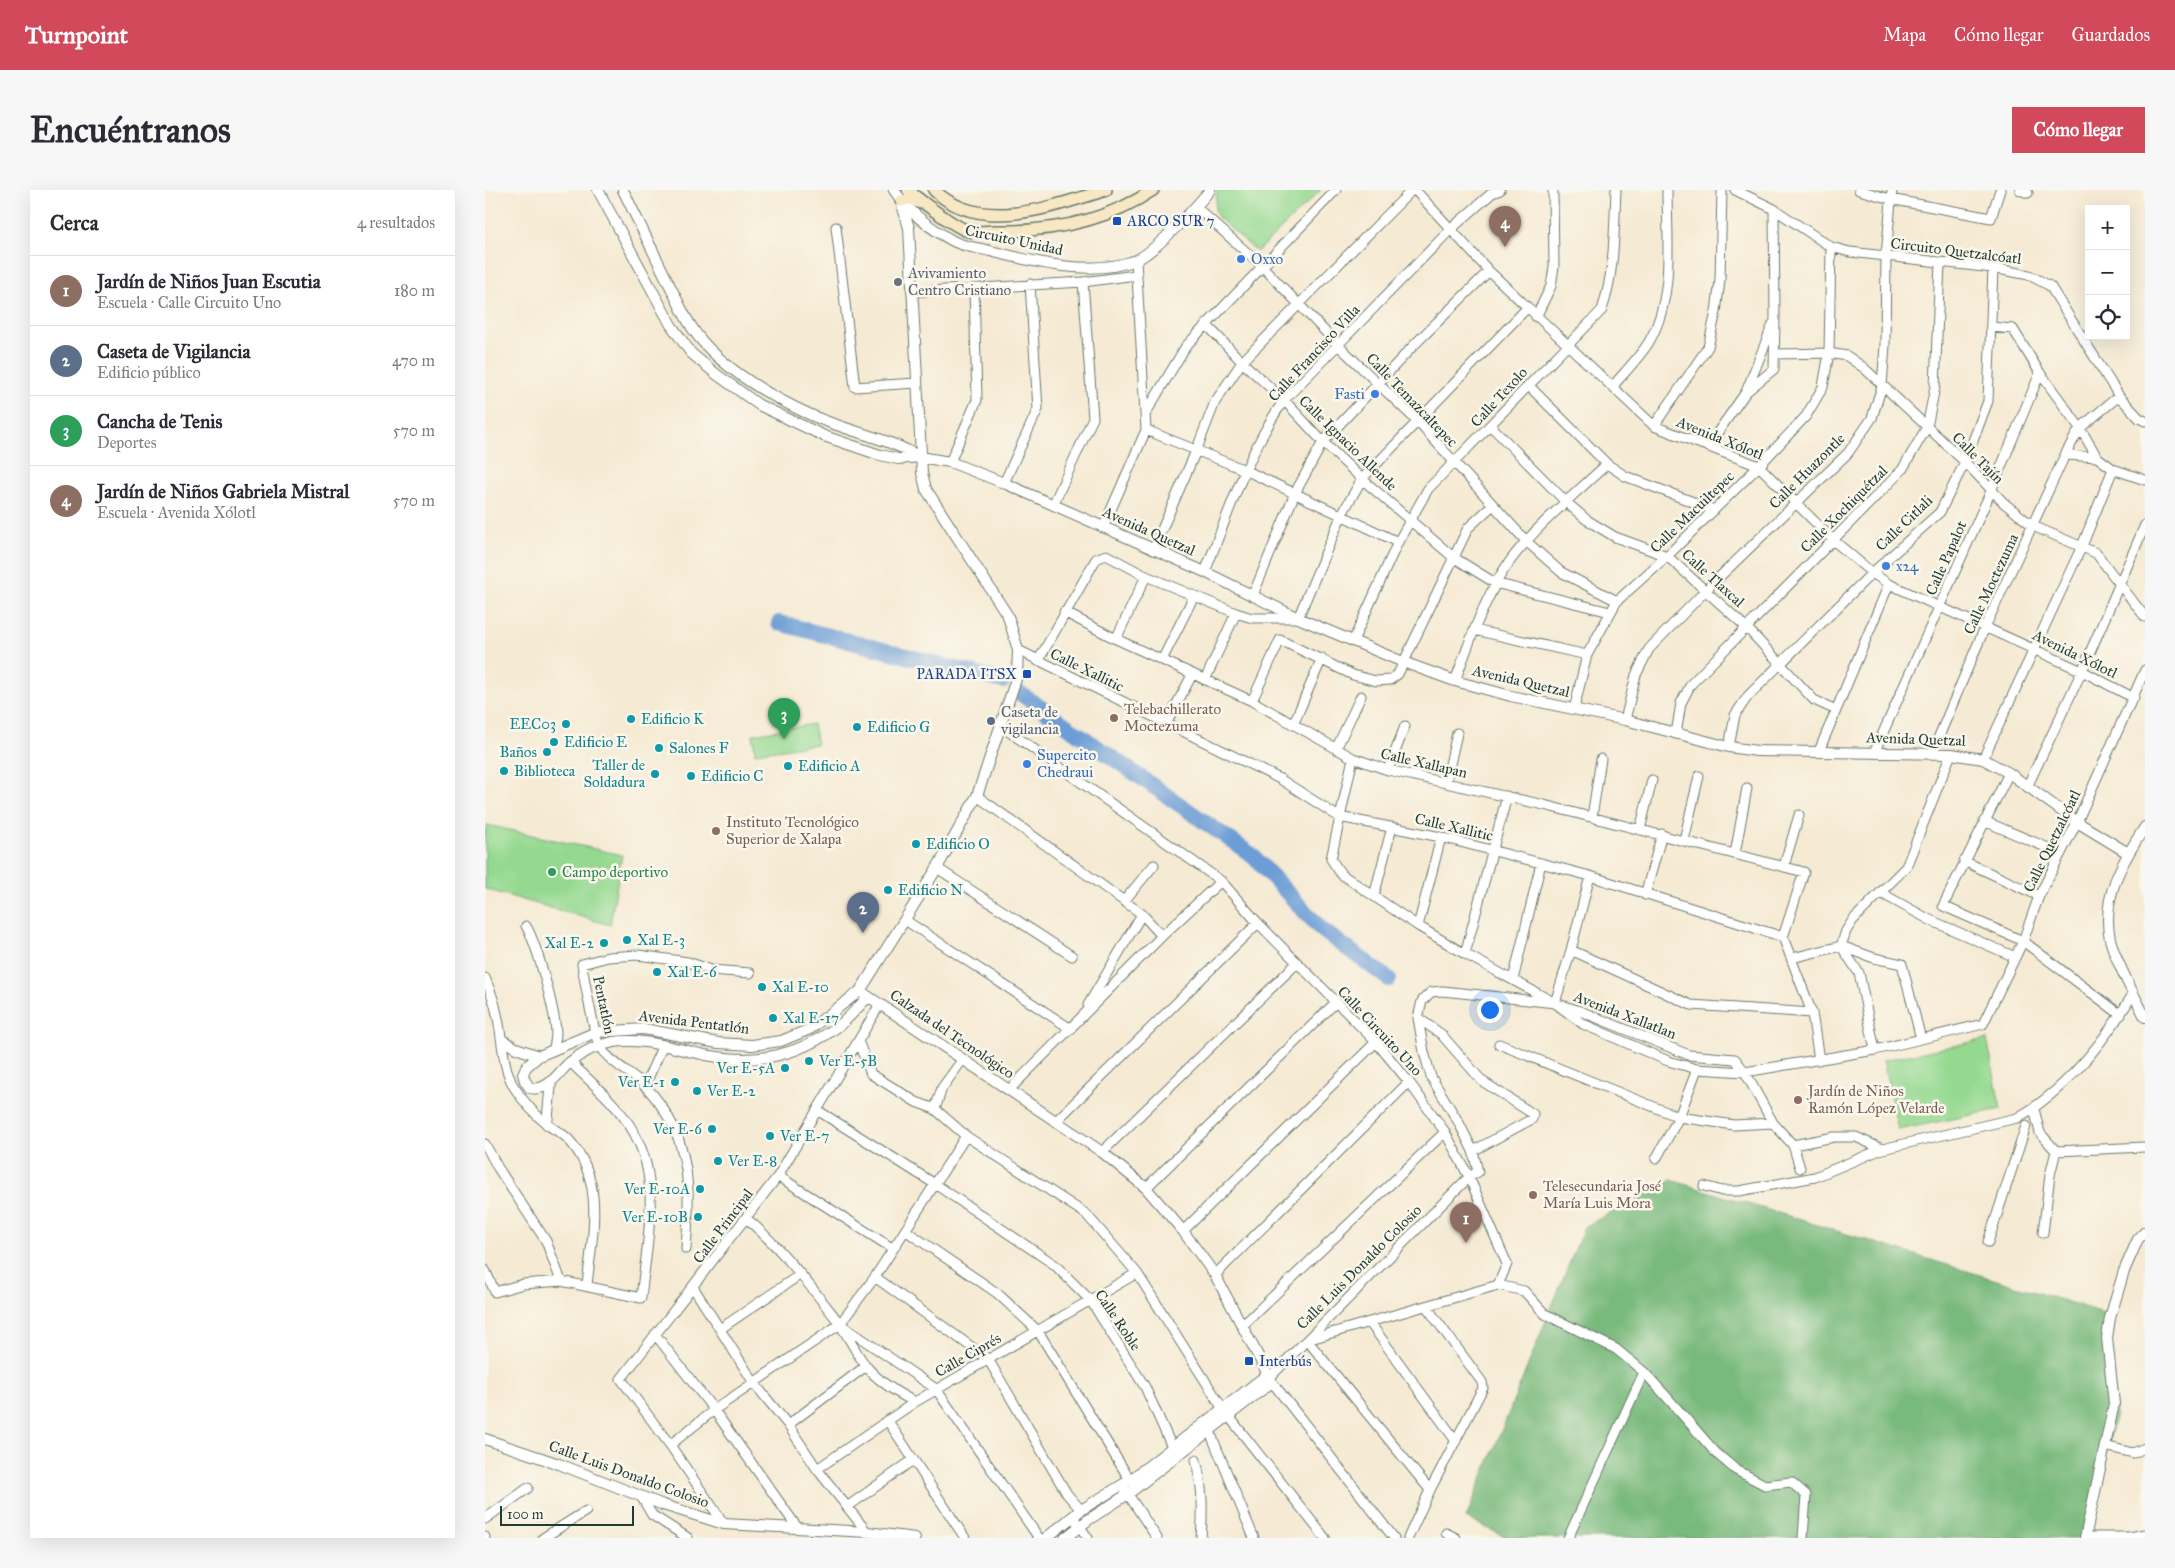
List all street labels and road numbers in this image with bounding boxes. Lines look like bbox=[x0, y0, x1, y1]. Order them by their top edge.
street label: Circuito Unidad bbox=[963, 221, 1065, 259]
street label: Circuito Quetzalcóatl bbox=[1890, 234, 2023, 268]
street label: Calle Francisco Villa bbox=[1265, 300, 1364, 405]
street label: Calle Temazcaltepec bbox=[1363, 349, 1461, 451]
street label: Calle Texolo bbox=[1467, 363, 1531, 431]
street label: Calle Ignacio Allende bbox=[1295, 392, 1401, 494]
street label: Avenida Xólotl bbox=[1673, 412, 1767, 464]
street label: Calle Tajín bbox=[1948, 428, 2008, 488]
street label: Calle Huazontle bbox=[1765, 429, 1849, 513]
street label: Calle Xochiquétzal bbox=[1797, 461, 1893, 557]
street label: Calle Macuiltepec bbox=[1646, 467, 1738, 557]
street label: Calle Citlali bbox=[1872, 491, 1936, 555]
street label: Avenida Quetzal bbox=[1099, 502, 1199, 560]
street label: Calle Papalot bbox=[1922, 517, 1971, 598]
street label: Calle Moctezuma bbox=[1960, 530, 2022, 637]
street label: Calle Tlaxcal bbox=[1678, 545, 1749, 611]
street label: Avenida Xólotl bbox=[2029, 625, 2121, 683]
street label: Calle Xallitic bbox=[1047, 644, 1127, 696]
street label: Avenida Quetzal bbox=[1470, 661, 1572, 701]
street label: Avenida Quetzal bbox=[1865, 728, 1967, 750]
street label: Calle Xallapan bbox=[1379, 744, 1469, 782]
street label: Calle Quetzalcóatl bbox=[2020, 786, 2085, 895]
street label: Calle Xallitic bbox=[1413, 809, 1495, 845]
street label: Pentatlón bbox=[589, 974, 619, 1036]
street label: Calle Circuito Uno bbox=[1334, 982, 1426, 1080]
street label: Calzada del Tecnológico bbox=[886, 986, 1018, 1083]
street label: Avenida Xallatlan bbox=[1570, 987, 1679, 1043]
street label: Avenida Pentatlón bbox=[637, 1006, 750, 1038]
street label: Calle Principal bbox=[689, 1184, 757, 1267]
street label: Calle Luis Donaldo Colosio bbox=[1293, 1201, 1425, 1333]
street label: Calle Roble bbox=[1091, 1286, 1145, 1354]
street label: Calle Ciprés bbox=[932, 1329, 1004, 1381]
street label: Calle Luis Donaldo Colosio bbox=[546, 1437, 712, 1511]

